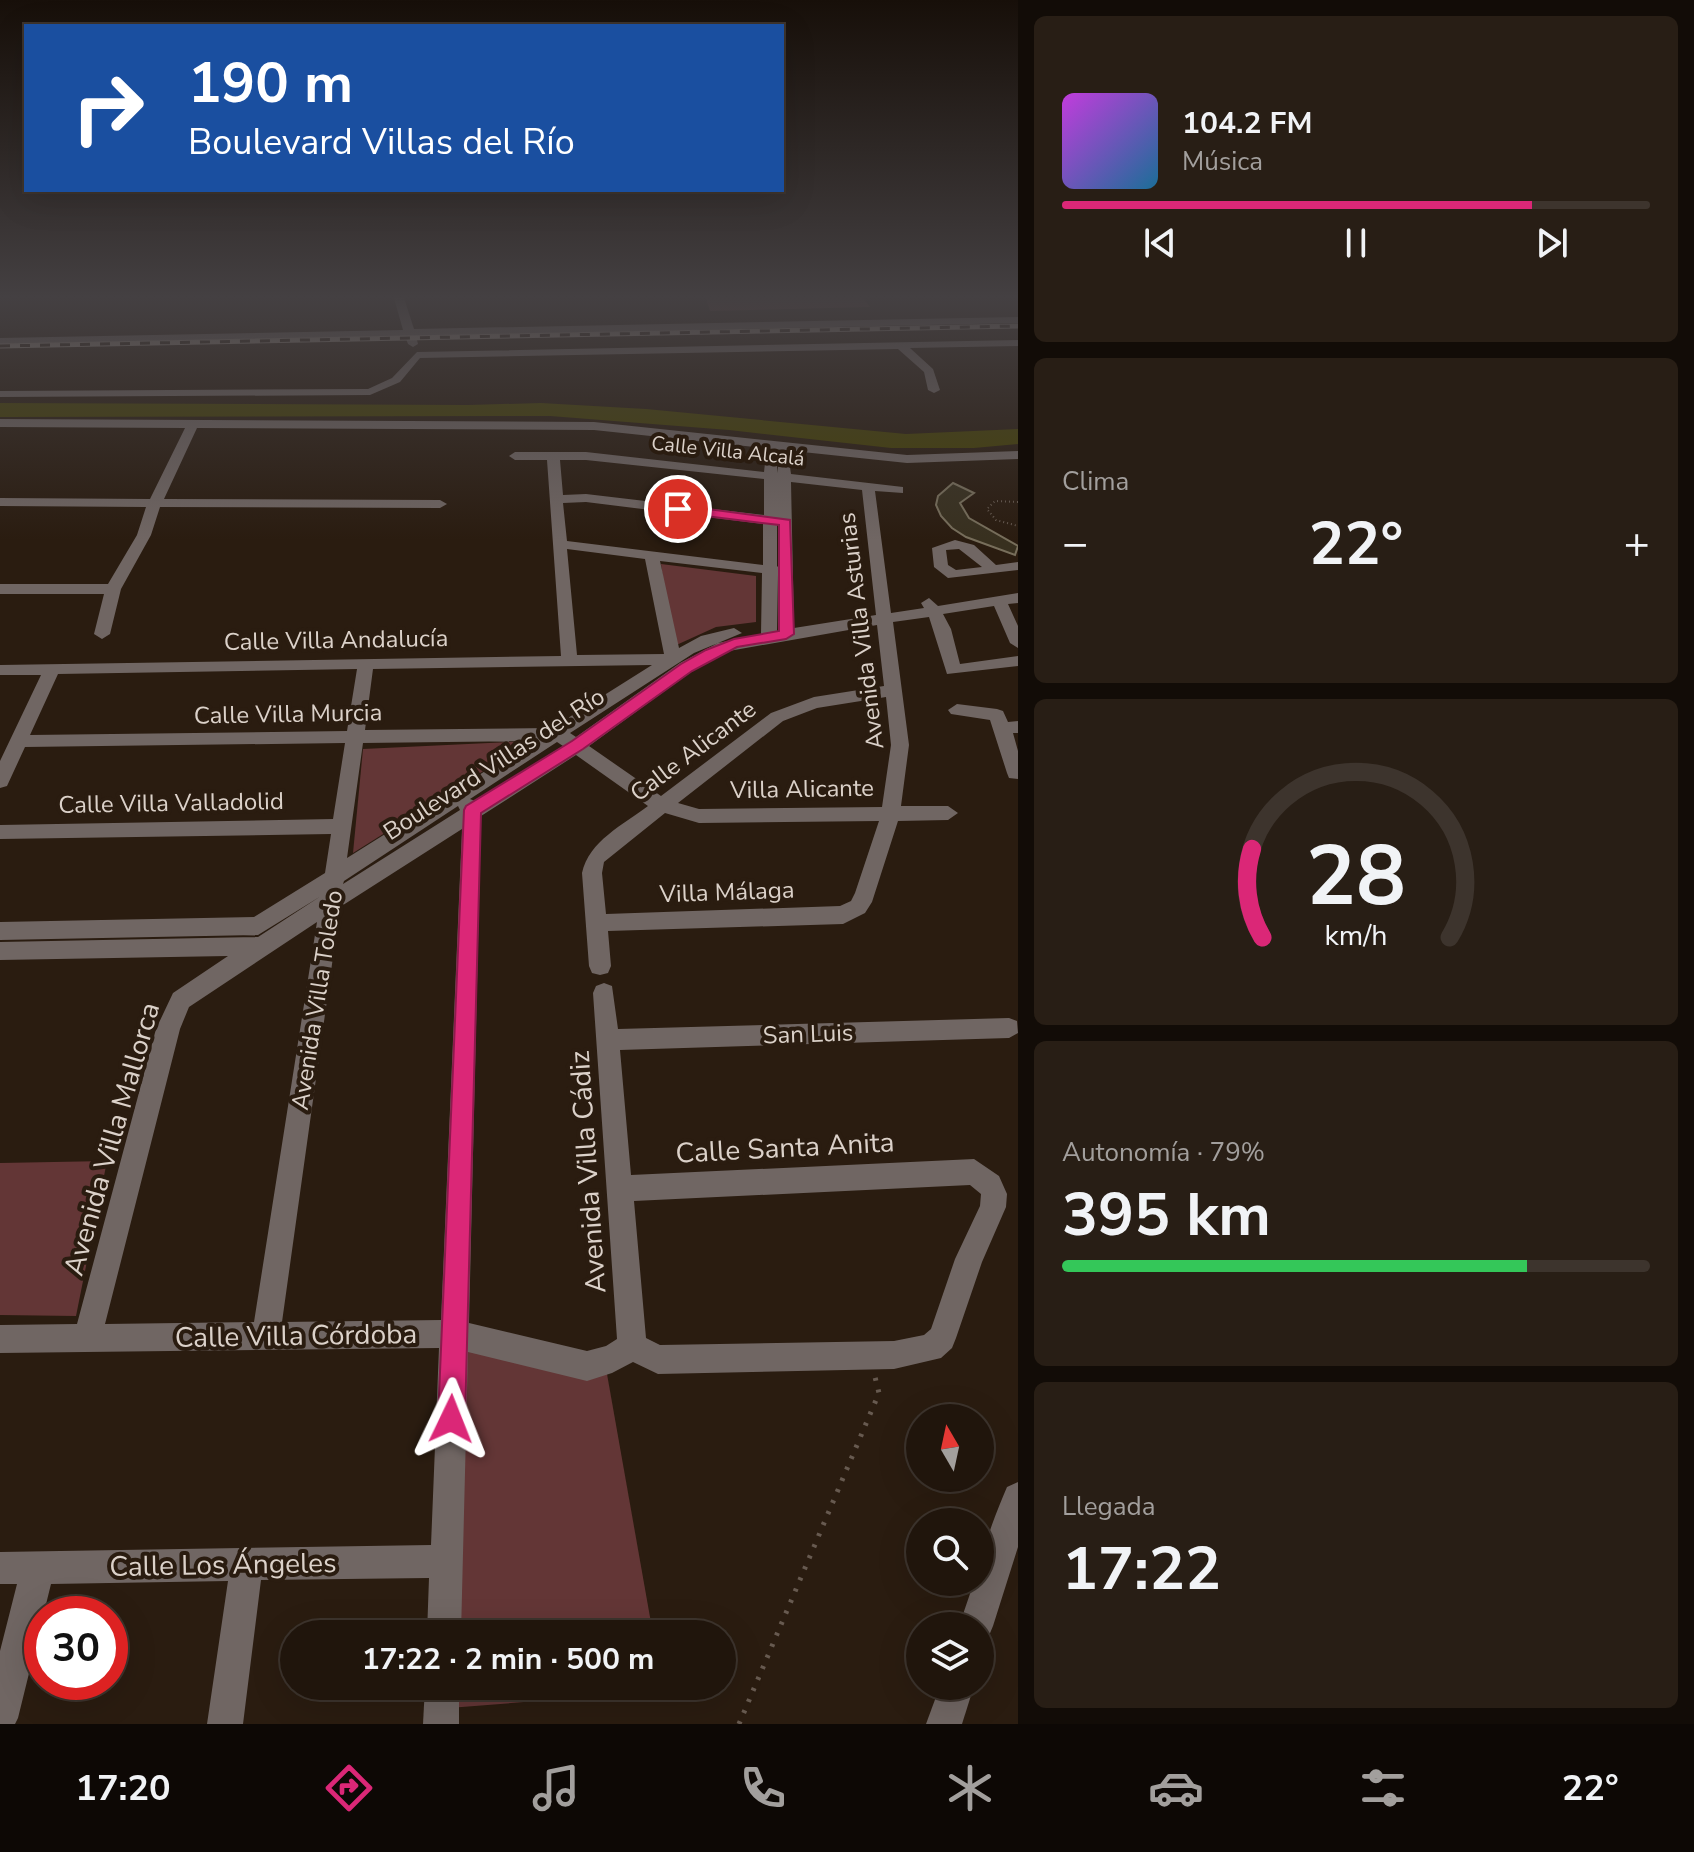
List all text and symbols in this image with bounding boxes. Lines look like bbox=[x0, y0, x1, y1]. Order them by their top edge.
text: 190 m bbox=[188, 45, 353, 122]
icon: right bbox=[56, 56, 160, 160]
text: 104.2 FM bbox=[1182, 103, 1312, 144]
text: Boulevard Villas del Río bbox=[188, 118, 575, 167]
text: Música bbox=[1182, 144, 1263, 179]
icon: previous bbox=[1138, 221, 1182, 265]
icon: pause bbox=[1334, 221, 1378, 265]
icon: next bbox=[1530, 221, 1574, 265]
street label: Calle Villa Alcalá bbox=[650, 430, 806, 472]
text: Clima bbox=[1062, 464, 1129, 499]
pin bbox=[644, 475, 712, 543]
icon: arrive bbox=[656, 487, 700, 531]
text: 22° bbox=[1309, 503, 1403, 585]
street label: Avenida Villa Asturias bbox=[831, 511, 891, 751]
text: − bbox=[1062, 514, 1088, 574]
text: + bbox=[1624, 514, 1650, 574]
street label: Calle Villa Andalucía bbox=[223, 622, 449, 658]
street label: Boulevard Villas del Río bbox=[377, 680, 611, 848]
street label: Calle Alicante bbox=[623, 693, 763, 809]
street label: Calle Villa Murcia bbox=[193, 696, 383, 732]
street label: Villa Alicante bbox=[729, 772, 874, 806]
street label: Calle Villa Valladolid bbox=[58, 785, 284, 821]
text: 28 bbox=[1306, 820, 1406, 933]
street label: Villa Málaga bbox=[658, 874, 795, 910]
street label: Avenida Villa Toledo bbox=[284, 888, 350, 1112]
text: km/h bbox=[1325, 916, 1387, 955]
street label: Avenida Villa Mallorca bbox=[55, 998, 169, 1280]
street label: San Luis bbox=[762, 1016, 854, 1052]
street label: Avenida Villa Cádiz bbox=[561, 1049, 615, 1295]
street label: Calle Santa Anita bbox=[675, 1123, 895, 1173]
text: Autonomía · 79% bbox=[1062, 1135, 1265, 1170]
text: 395 km bbox=[1062, 1174, 1271, 1256]
street label: Calle Villa Córdoba bbox=[174, 1315, 418, 1357]
position arrow bbox=[409, 1377, 493, 1461]
north arrow bbox=[906, 1404, 994, 1492]
map controls bbox=[906, 1404, 994, 1700]
text: Llegada bbox=[1062, 1489, 1155, 1524]
button: search bbox=[906, 1508, 994, 1596]
text: 17:22 bbox=[1062, 1528, 1221, 1610]
street label: Calle Los Ángeles bbox=[109, 1544, 337, 1586]
speed limit sign: 30 bbox=[24, 1596, 128, 1700]
button: layers bbox=[906, 1612, 994, 1700]
text: 17:22 · 2 min · 500 m bbox=[362, 1639, 654, 1680]
icon: directions bbox=[321, 1760, 377, 1816]
icon: music bbox=[528, 1760, 584, 1816]
icon: phone bbox=[735, 1760, 791, 1816]
icon: climate bbox=[942, 1760, 998, 1816]
icon: car bbox=[1148, 1760, 1204, 1816]
icon: filters bbox=[1355, 1760, 1411, 1816]
text: 17:20 bbox=[75, 1764, 171, 1813]
text: 22° bbox=[1562, 1764, 1619, 1813]

